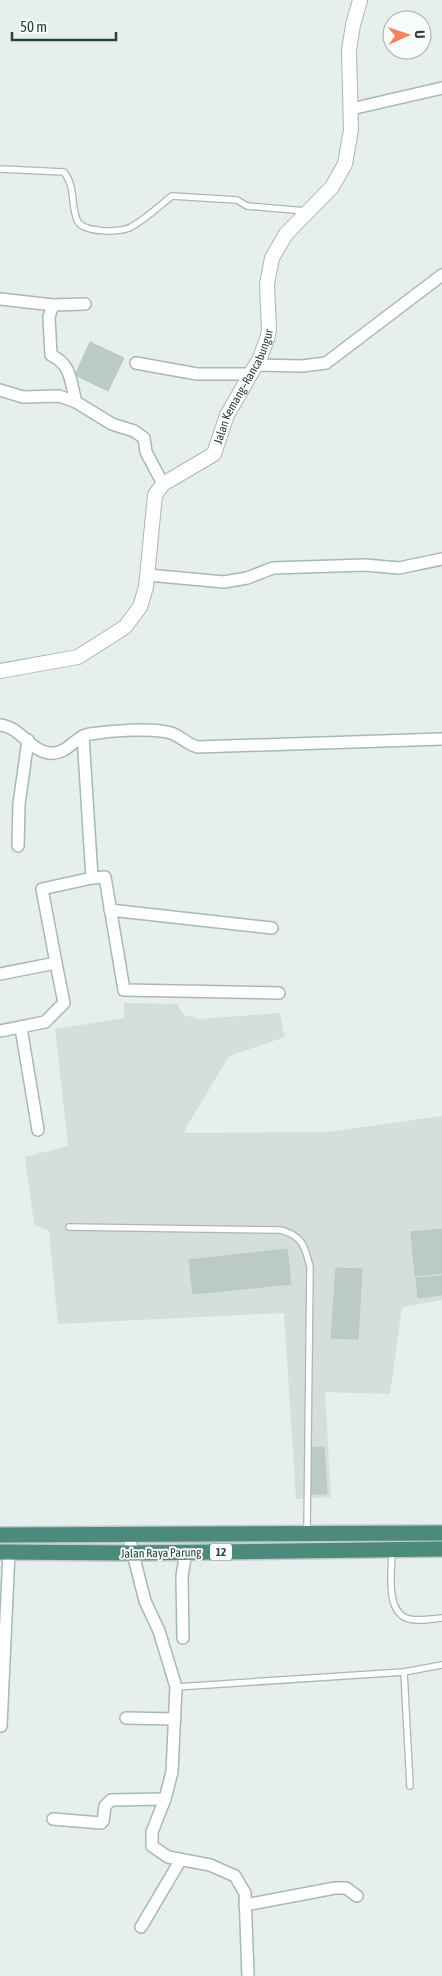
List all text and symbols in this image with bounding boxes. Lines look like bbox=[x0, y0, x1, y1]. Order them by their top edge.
scale bar bbox=[12, 10, 116, 42]
north arrow bbox=[382, 10, 432, 60]
text: 50 m bbox=[20, 18, 47, 35]
text: U bbox=[412, 30, 428, 39]
street label: Jalan Kemang–Rancabungur bbox=[211, 328, 276, 446]
road number: 12 bbox=[210, 1544, 232, 1560]
street label: Jalan Raya Parung bbox=[120, 1545, 202, 1561]

